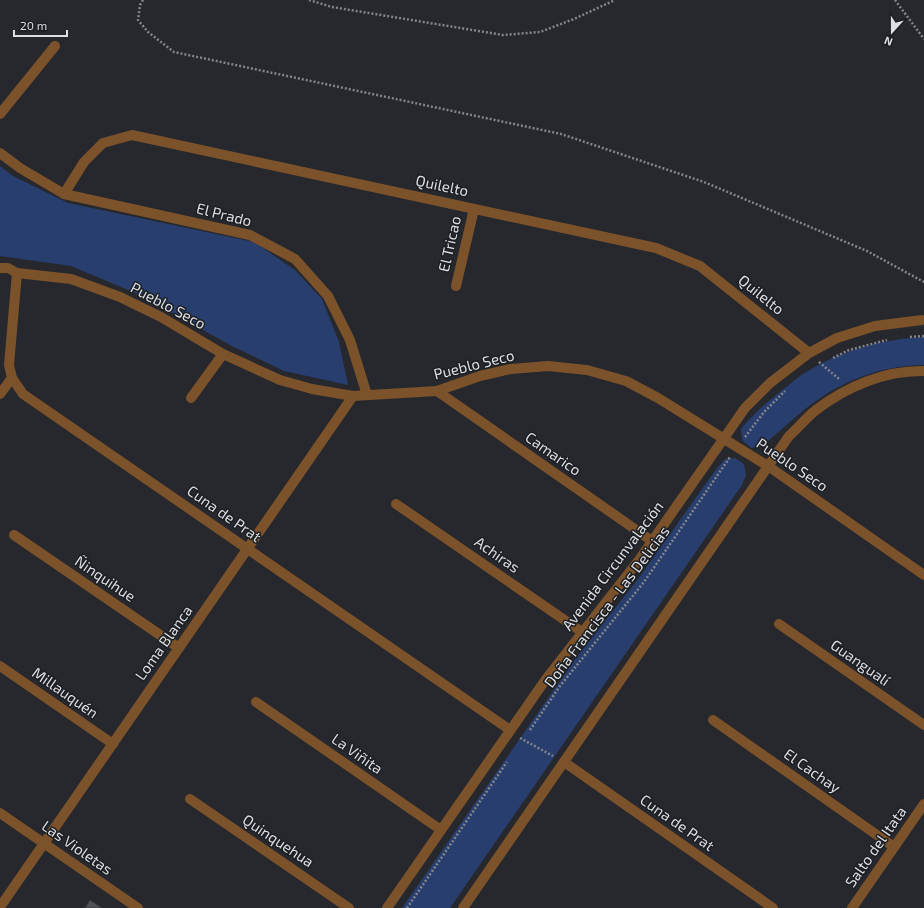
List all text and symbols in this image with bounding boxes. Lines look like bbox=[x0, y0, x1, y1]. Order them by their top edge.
scale bar bbox=[14, 12, 67, 38]
north arrow bbox=[872, 12, 912, 52]
text: 20 m bbox=[20, 18, 47, 32]
text: N bbox=[882, 34, 894, 49]
street label: Quilelto bbox=[414, 171, 470, 200]
street label: El Prado bbox=[195, 199, 254, 230]
street label: El Tricao bbox=[434, 214, 464, 273]
street label: Quilelto bbox=[735, 270, 788, 319]
street label: Pueblo Seco bbox=[128, 278, 209, 332]
street label: Pueblo Seco bbox=[432, 345, 516, 383]
street label: Camarico bbox=[522, 428, 585, 479]
street label: Pueblo Seco bbox=[753, 434, 832, 495]
street label: Cuna de Prat bbox=[184, 481, 265, 545]
street label: Avenida Circunvalación bbox=[558, 497, 667, 634]
street label: Doña Francisca - Las Delicias bbox=[540, 522, 673, 691]
street label: Achiras bbox=[472, 532, 524, 576]
street label: Ñinquihue bbox=[72, 551, 139, 605]
street label: Loma Blanca bbox=[131, 602, 196, 683]
street label: Guangualí bbox=[827, 635, 895, 690]
street label: Millauquén bbox=[29, 663, 102, 721]
street label: La Viñita bbox=[329, 729, 387, 777]
street label: El Cachay bbox=[781, 744, 844, 796]
street label: Cuna de Prat bbox=[637, 790, 718, 854]
street label: Salto del Itata bbox=[841, 803, 910, 890]
street label: Quinquehua bbox=[239, 810, 317, 871]
street label: Las Violetas bbox=[39, 816, 116, 878]

